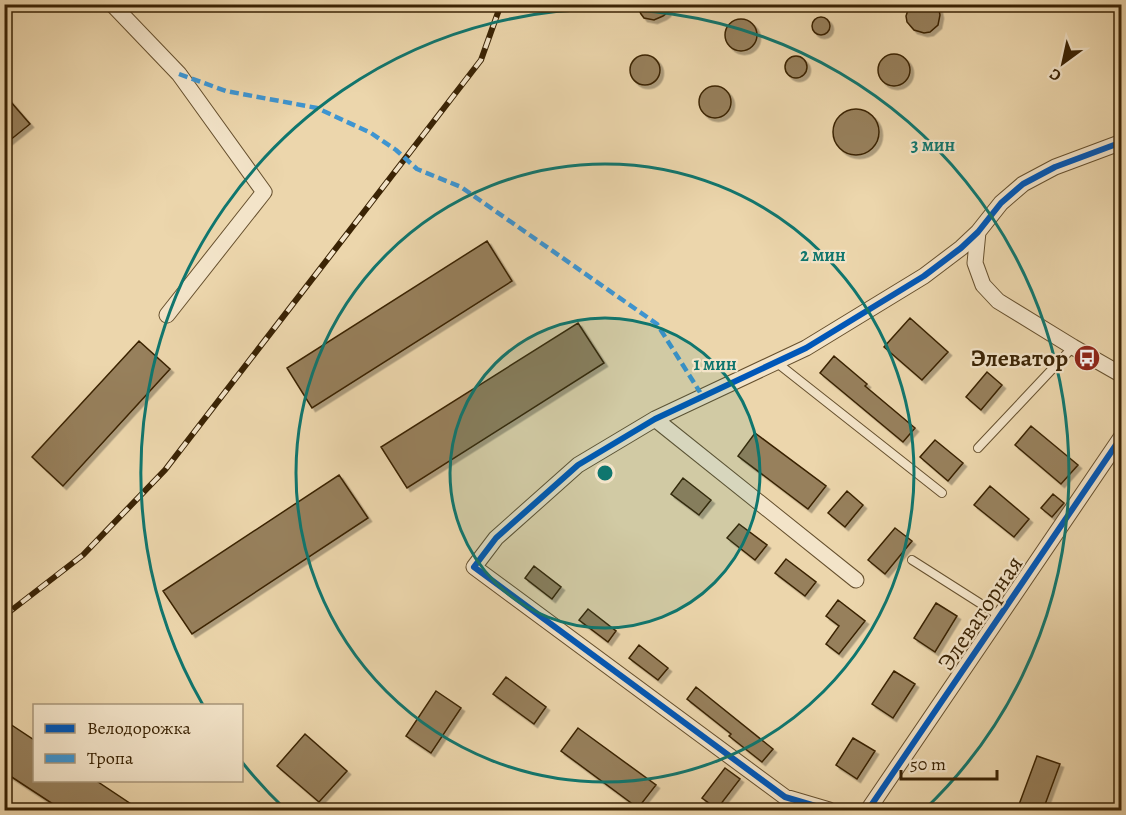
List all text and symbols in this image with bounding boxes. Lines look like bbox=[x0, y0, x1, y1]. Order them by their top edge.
north arrow bbox=[1033, 33, 1093, 93]
text: С bbox=[1045, 63, 1066, 87]
text: 3 мин bbox=[911, 133, 955, 157]
text: 2 мин bbox=[800, 243, 846, 267]
place label: Элеватор bbox=[971, 342, 1068, 374]
bus stop icon: Элеватор bbox=[1072, 343, 1102, 373]
text: 1 мин bbox=[693, 352, 737, 376]
centre of rings bbox=[595, 463, 615, 483]
street label: Элеваторная bbox=[930, 549, 1030, 677]
legend bbox=[33, 704, 243, 782]
text: Велодорожка bbox=[87, 716, 192, 740]
scale bar bbox=[901, 743, 997, 781]
text: Тропа bbox=[87, 746, 134, 770]
text: 50 m bbox=[910, 752, 946, 776]

